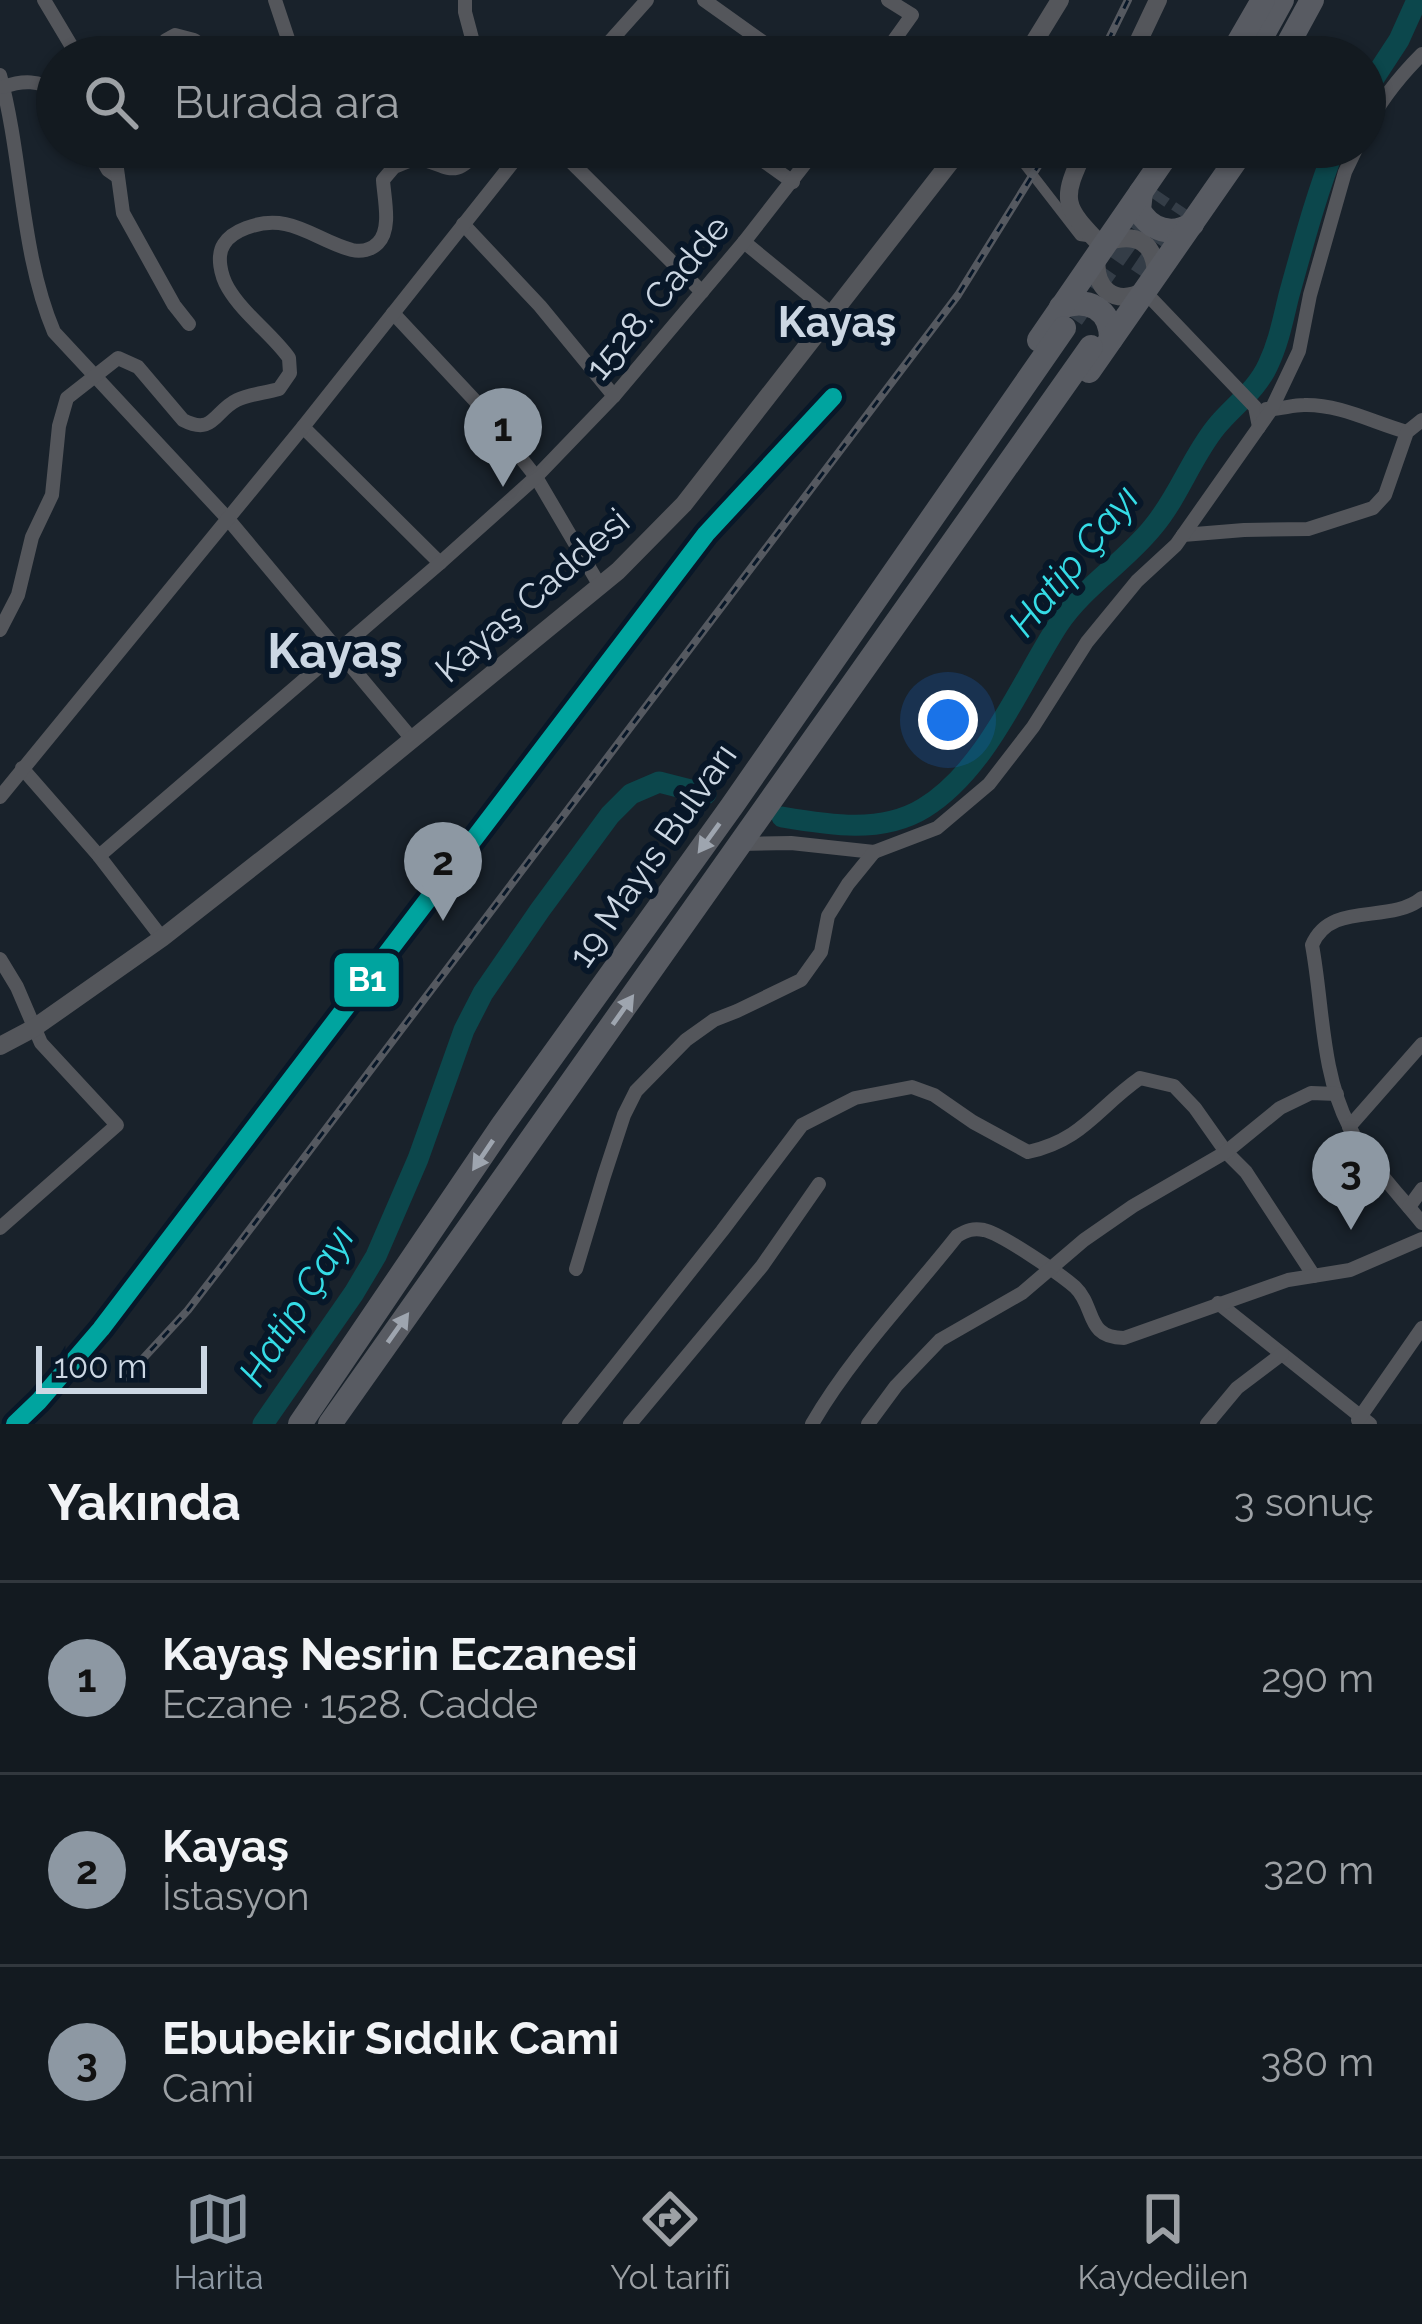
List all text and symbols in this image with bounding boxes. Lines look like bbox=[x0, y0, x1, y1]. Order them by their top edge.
search box bbox=[36, 36, 1386, 168]
icon: search bbox=[78, 69, 144, 135]
text: Burada ara bbox=[174, 76, 400, 129]
street label: 1528. Cadde bbox=[576, 206, 738, 388]
district label: Kayaş bbox=[778, 298, 896, 347]
pin: 1 bbox=[464, 388, 542, 487]
water label: Hatip Çayı bbox=[998, 475, 1148, 645]
street label: Kayaş Caddesi bbox=[427, 499, 637, 691]
district label: Kayaş bbox=[267, 623, 403, 679]
your location bbox=[918, 690, 978, 750]
street label: 19 Mayıs Bulvarı bbox=[559, 735, 745, 975]
pin: 2 bbox=[404, 822, 482, 921]
one-way arrow bbox=[698, 822, 722, 854]
line badge: B1 bbox=[332, 951, 401, 1009]
text: B1 bbox=[348, 960, 386, 999]
one-way arrow bbox=[611, 994, 634, 1026]
pin: 3 bbox=[1312, 1131, 1390, 1230]
one-way arrow bbox=[472, 1139, 495, 1172]
water label: Hatip Çayı bbox=[229, 1216, 363, 1394]
one-way arrow bbox=[386, 1312, 409, 1345]
scale bar bbox=[36, 1340, 207, 1393]
text: 100 m bbox=[54, 1347, 147, 1386]
text: Yakında bbox=[48, 1472, 241, 1532]
text: 3 sonuç bbox=[1234, 1479, 1374, 1525]
text: Kayaş Nesrin Eczanesi bbox=[162, 1628, 638, 1681]
text: 1 bbox=[77, 1655, 97, 1701]
text: 290 m bbox=[1261, 1655, 1374, 1701]
text: Eczane · 1528. Cadde bbox=[162, 1681, 538, 1727]
text: Kayaş bbox=[162, 1820, 289, 1873]
text: 2 bbox=[76, 1847, 98, 1893]
text: 320 m bbox=[1263, 1847, 1374, 1893]
text: İstasyon bbox=[162, 1873, 309, 1919]
text: Ebubekir Sıddık Cami bbox=[162, 2012, 619, 2065]
text: 3 bbox=[76, 2039, 98, 2085]
text: 380 m bbox=[1260, 2039, 1374, 2085]
text: Cami bbox=[162, 2065, 254, 2111]
tab: Harita bbox=[173, 2186, 263, 2297]
tab: Yol tarifi bbox=[610, 2186, 731, 2297]
tab: Kaydedilen bbox=[1077, 2186, 1249, 2297]

